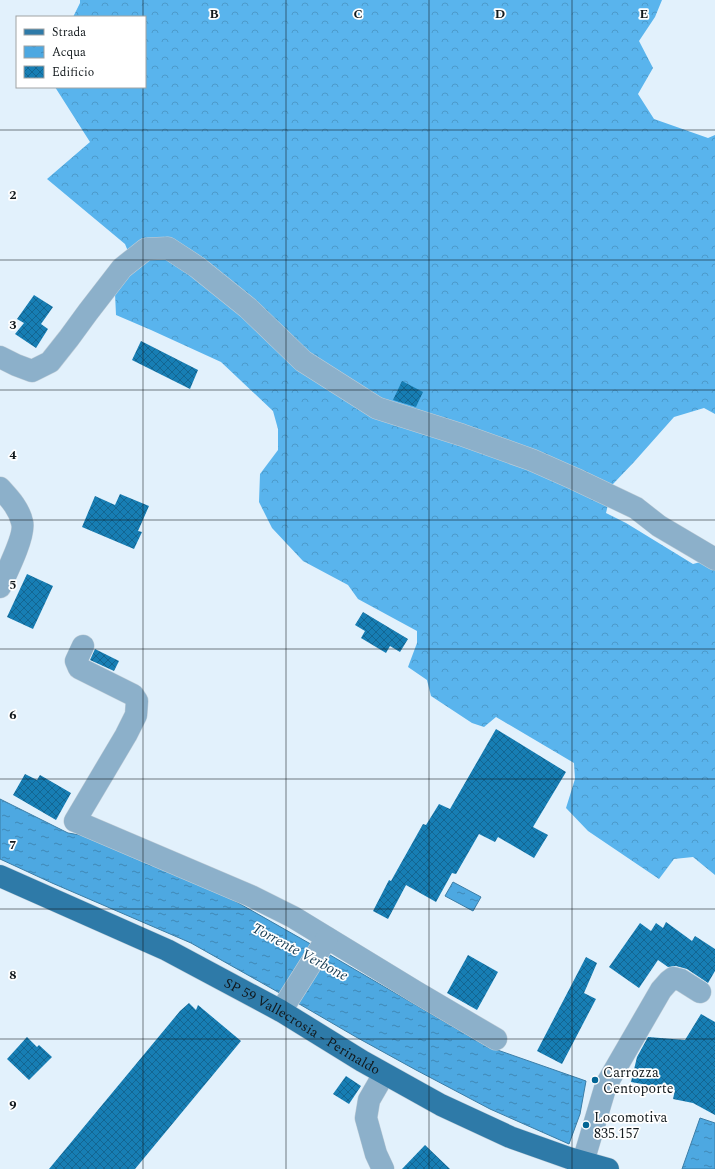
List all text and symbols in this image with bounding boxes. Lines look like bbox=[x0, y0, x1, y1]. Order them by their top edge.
text: B bbox=[209, 4, 219, 24]
text: C bbox=[353, 4, 363, 24]
text: D bbox=[495, 4, 505, 24]
text: E bbox=[640, 4, 649, 24]
legend bbox=[16, 16, 146, 88]
text: Strada bbox=[52, 23, 86, 42]
text: Acqua bbox=[52, 43, 86, 62]
text: Edificio bbox=[52, 63, 94, 82]
text: 2 bbox=[9, 185, 17, 205]
text: 3 bbox=[9, 315, 17, 335]
text: 4 bbox=[9, 445, 17, 465]
text: 5 bbox=[9, 575, 17, 595]
text: 6 bbox=[9, 705, 17, 725]
text: 7 bbox=[9, 835, 17, 855]
water label: Torrente Verbone bbox=[248, 917, 353, 987]
text: 8 bbox=[9, 965, 17, 985]
street label: SP 59 Vallecrosia - Perinaldo bbox=[221, 972, 384, 1080]
place label: Carrozza Centoporte bbox=[603, 1062, 674, 1099]
marker: Carrozza Centoporte bbox=[590, 1075, 600, 1085]
text: 9 bbox=[9, 1095, 17, 1115]
place label: Locomotiva 835.157 bbox=[594, 1107, 667, 1144]
marker: Locomotiva 835.157 bbox=[581, 1120, 591, 1130]

